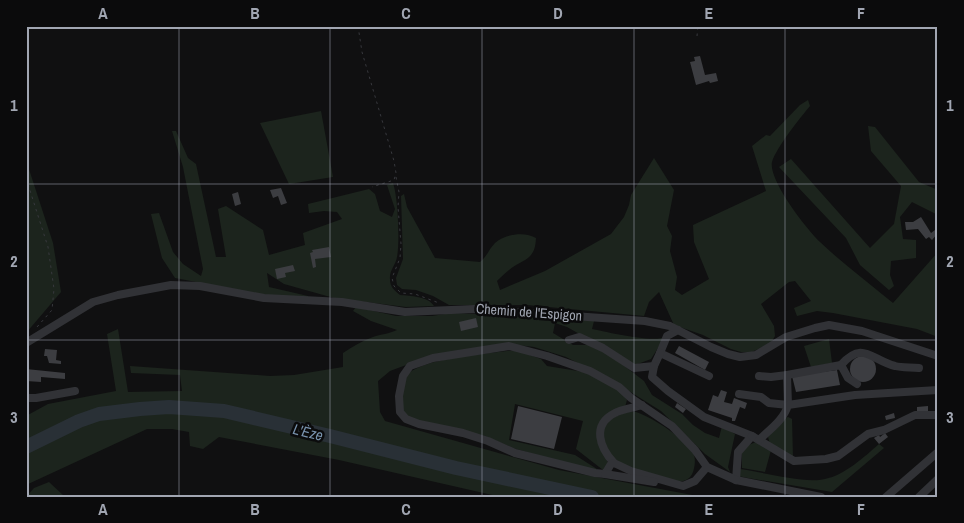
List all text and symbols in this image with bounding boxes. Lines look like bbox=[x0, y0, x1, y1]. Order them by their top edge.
text: A bbox=[98, 2, 108, 24]
text: B bbox=[250, 2, 260, 24]
text: C bbox=[401, 2, 411, 24]
text: D bbox=[553, 2, 563, 24]
text: E bbox=[705, 2, 714, 24]
text: F bbox=[857, 2, 865, 24]
text: 1 bbox=[10, 94, 18, 116]
text: 1 bbox=[946, 94, 954, 116]
text: 2 bbox=[10, 250, 18, 272]
text: 2 bbox=[946, 250, 954, 272]
street label: Chemin de l'Espigon bbox=[475, 299, 583, 325]
text: 3 bbox=[10, 406, 18, 428]
text: 3 bbox=[946, 406, 954, 428]
water label: L'Èze bbox=[291, 418, 325, 446]
text: A bbox=[98, 498, 108, 520]
text: B bbox=[250, 498, 260, 520]
text: C bbox=[401, 498, 411, 520]
text: D bbox=[553, 498, 563, 520]
text: E bbox=[705, 498, 714, 520]
text: F bbox=[857, 498, 865, 520]

